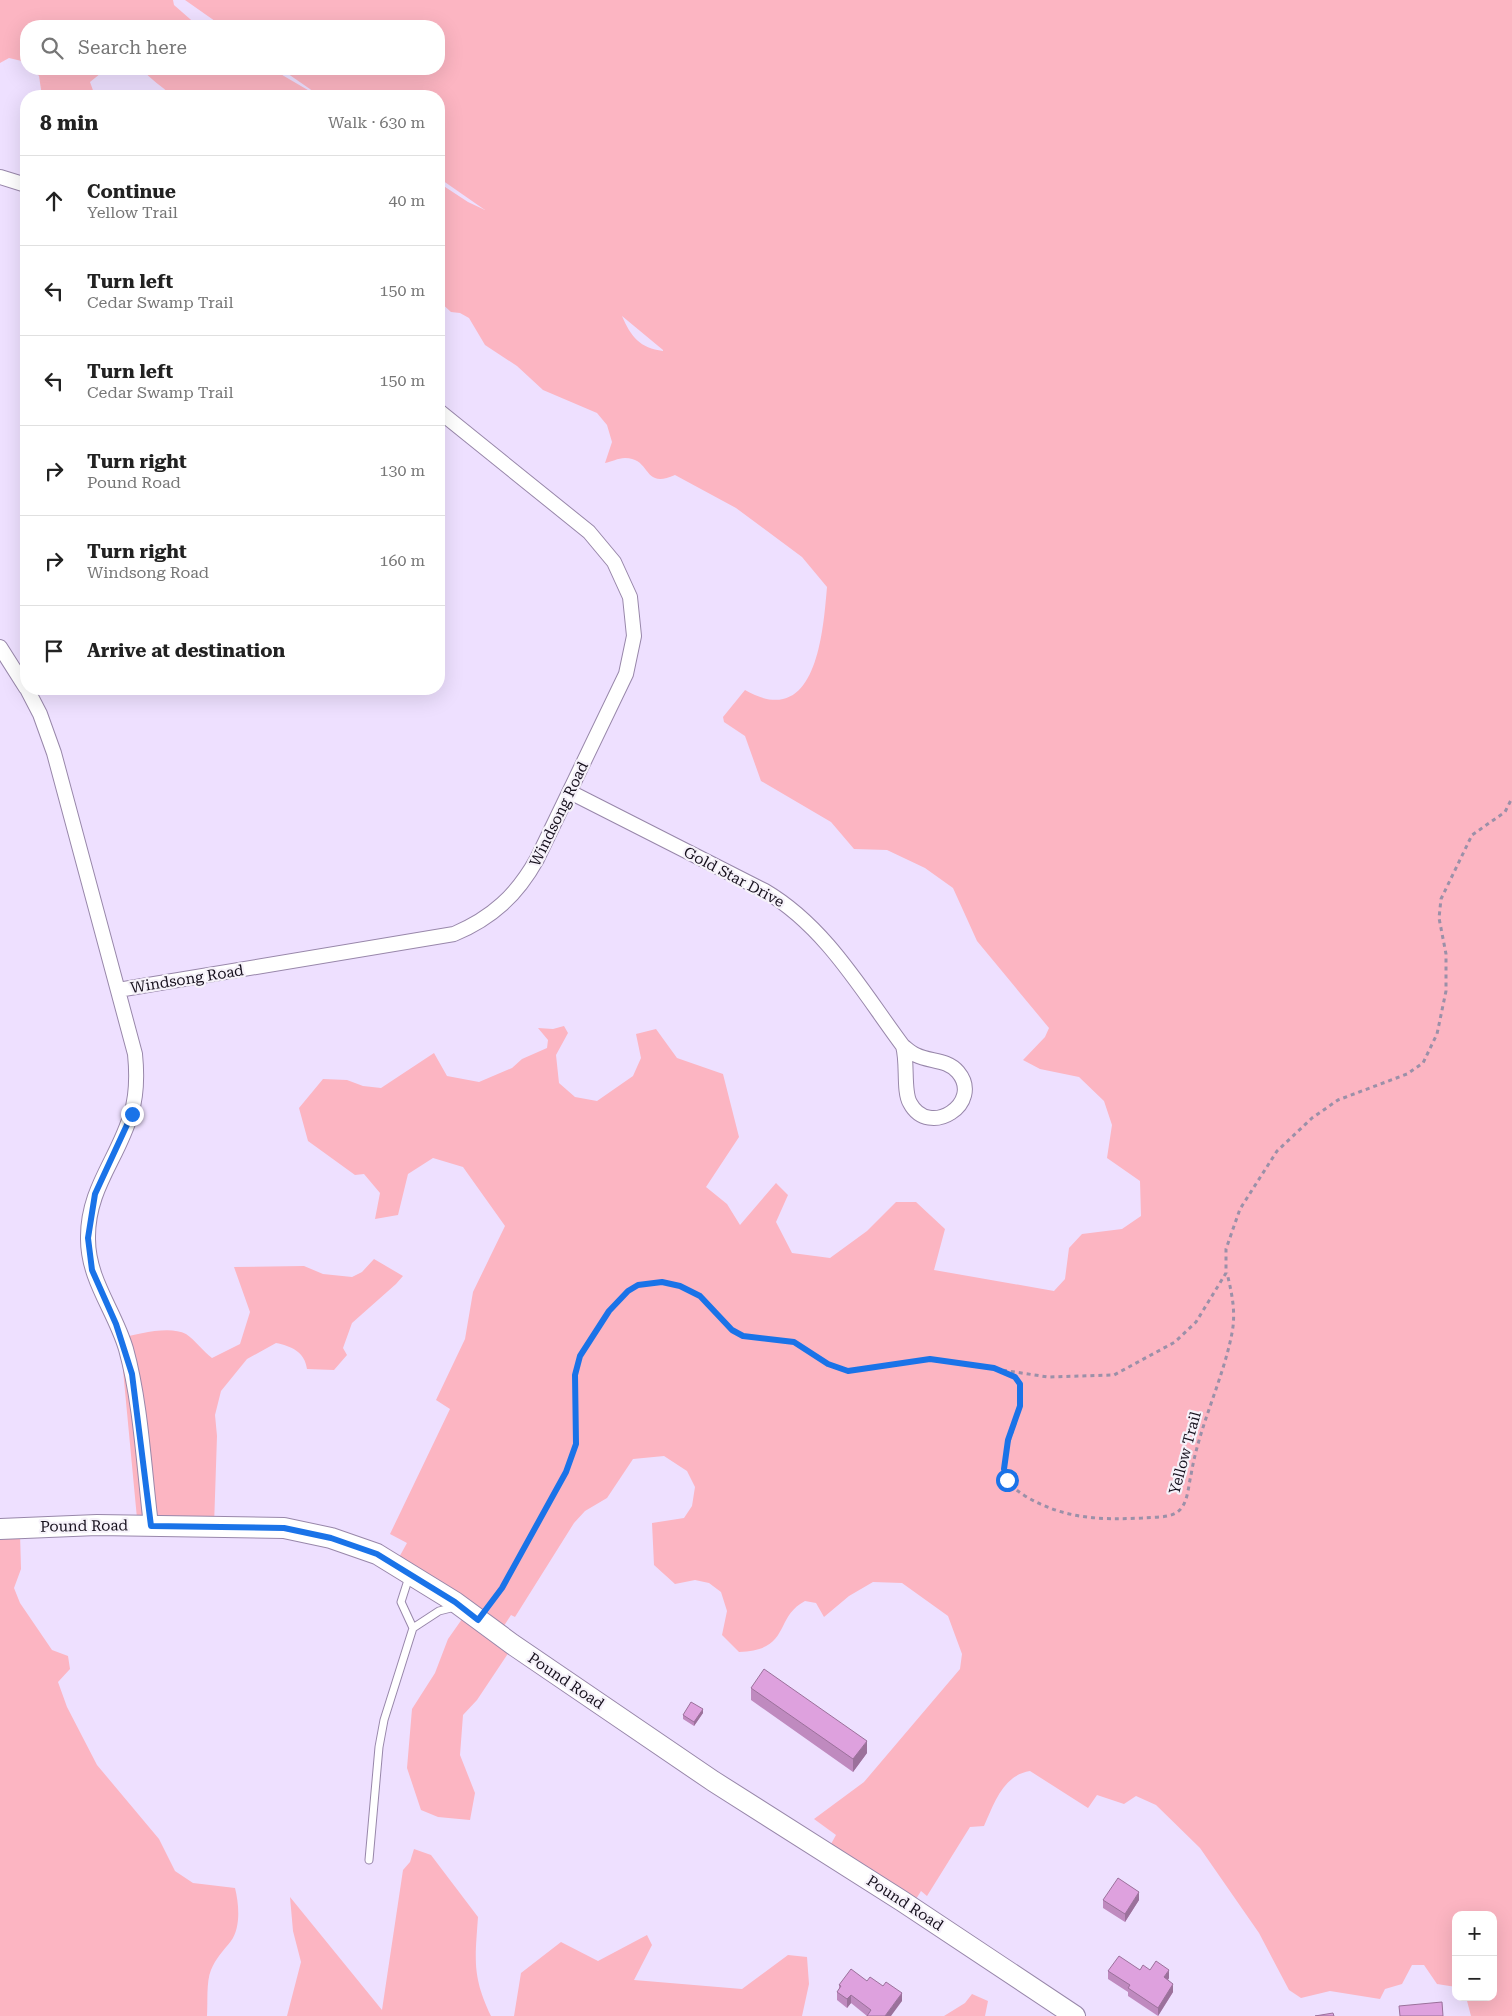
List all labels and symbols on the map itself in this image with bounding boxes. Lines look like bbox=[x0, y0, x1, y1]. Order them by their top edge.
street label: Windsong Road bbox=[526, 758, 592, 869]
street label: Gold Star Drive bbox=[681, 843, 787, 911]
street label: Windsong Road bbox=[129, 961, 245, 997]
route end bbox=[121, 1103, 144, 1126]
street label: Yellow Trail bbox=[1165, 1409, 1205, 1496]
route start bbox=[996, 1469, 1019, 1492]
street label: Pound Road bbox=[40, 1516, 128, 1536]
street label: Pound Road bbox=[525, 1649, 608, 1713]
street label: Pound Road bbox=[863, 1872, 947, 1935]

